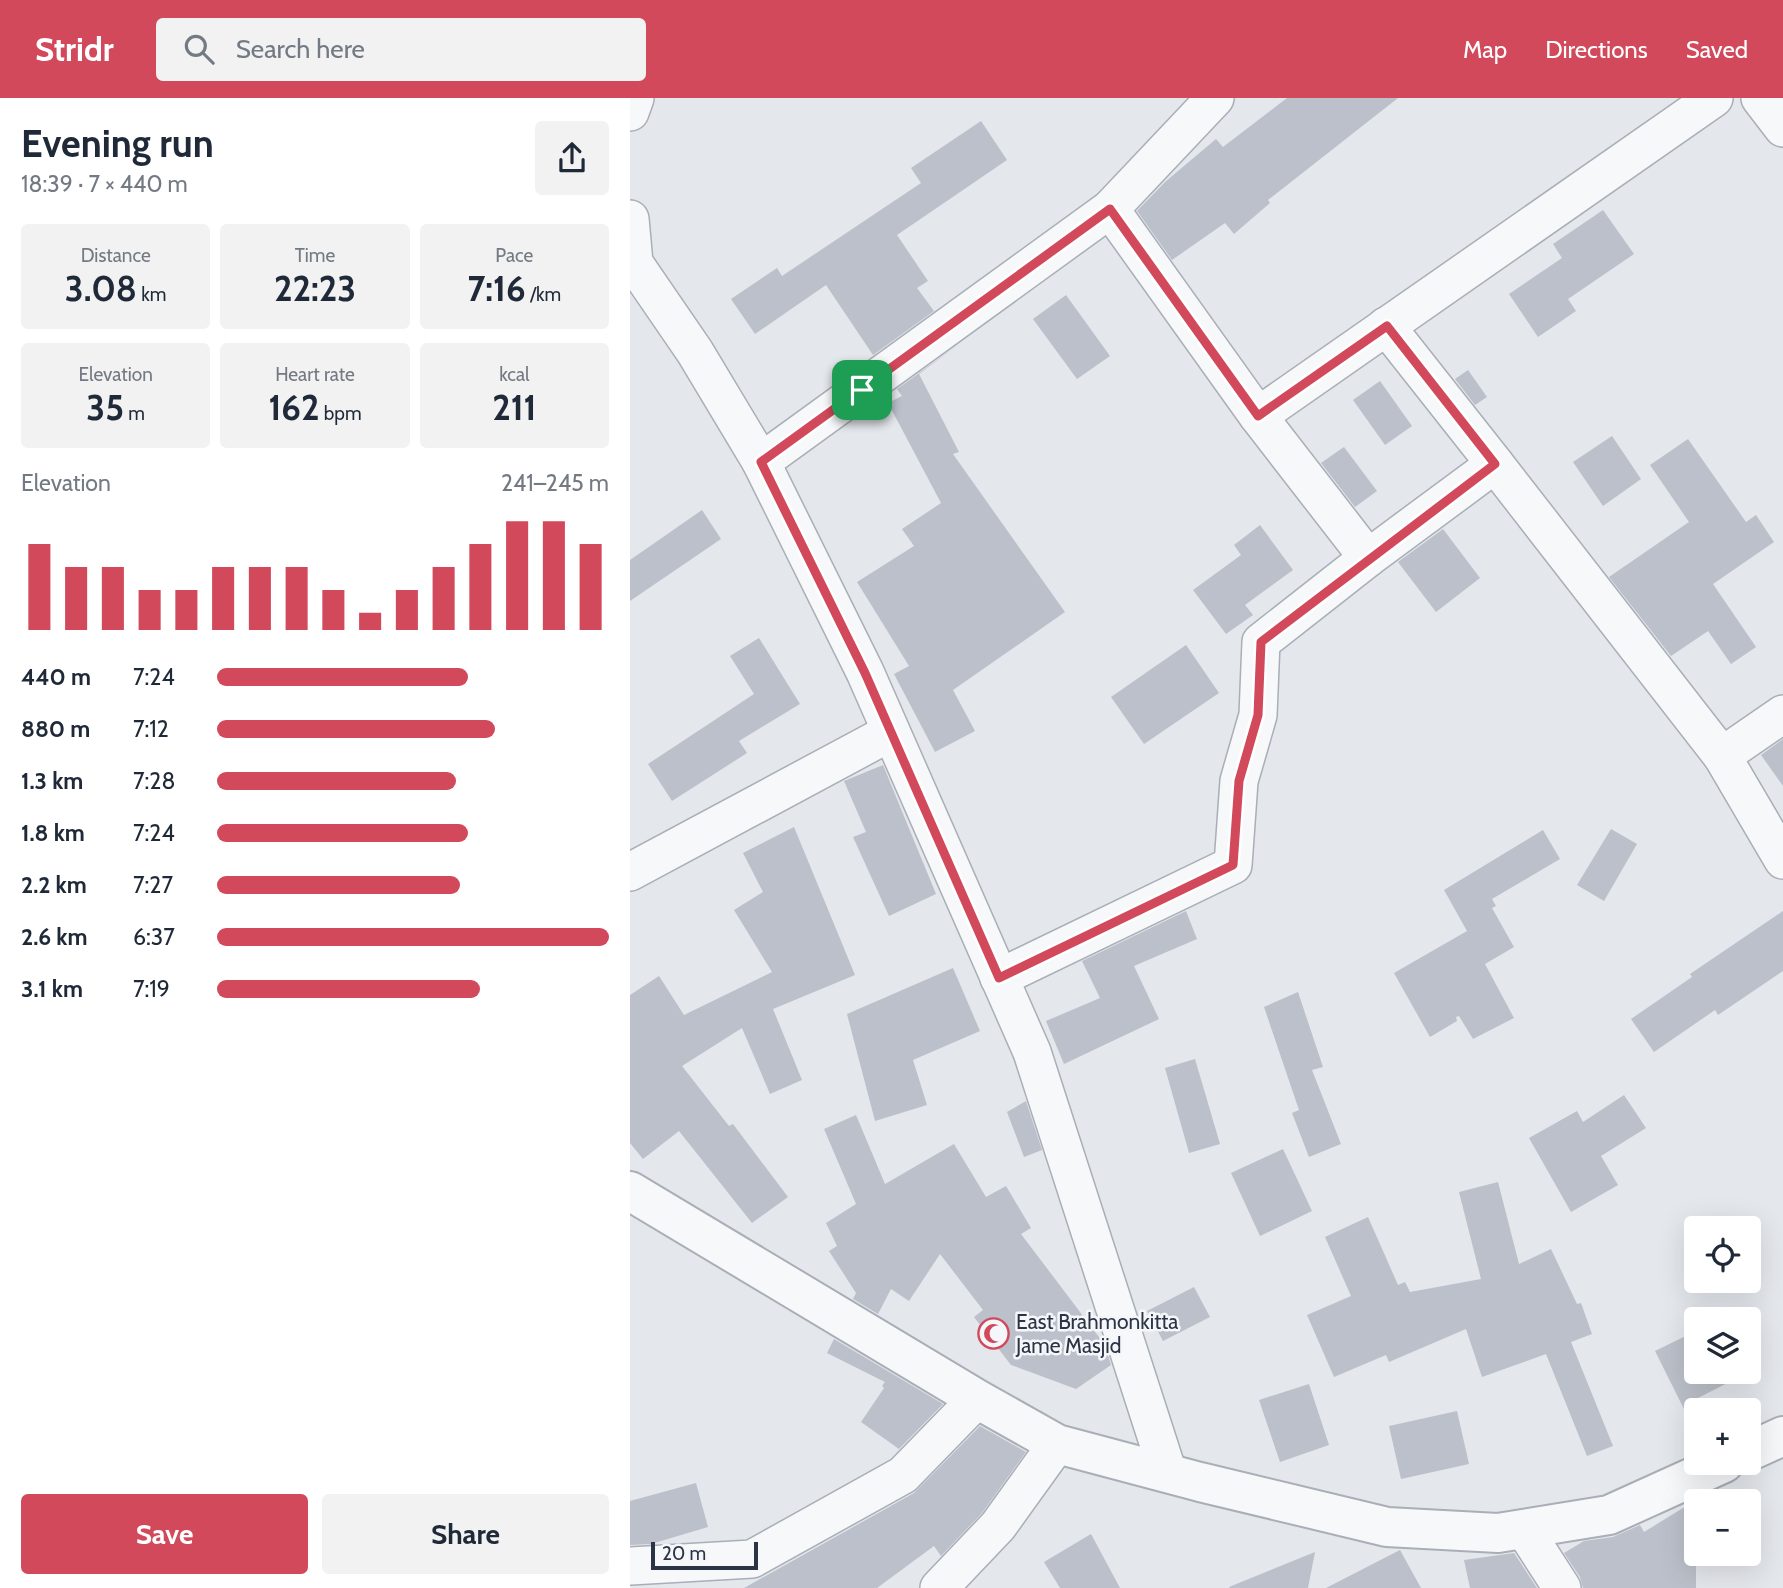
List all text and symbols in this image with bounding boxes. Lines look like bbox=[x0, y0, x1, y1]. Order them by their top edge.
search box bbox=[156, 18, 646, 81]
text: Stridr bbox=[35, 29, 114, 69]
icon: search bbox=[180, 30, 218, 68]
text: Search here bbox=[236, 33, 365, 65]
text: Map bbox=[1463, 35, 1507, 64]
text: Directions bbox=[1545, 35, 1648, 64]
text: Saved bbox=[1686, 35, 1748, 64]
text: Evening run bbox=[21, 120, 214, 167]
button: share bbox=[535, 121, 609, 195]
text: 18:39 · 7 × 440 m bbox=[21, 170, 188, 198]
text: Distance bbox=[81, 244, 151, 267]
text: Time bbox=[295, 244, 335, 267]
text: Pace bbox=[495, 244, 533, 267]
text: 3.08 bbox=[65, 267, 137, 310]
text: 22:23 bbox=[274, 267, 356, 310]
text: 7:16 bbox=[467, 267, 526, 310]
text: km bbox=[137, 283, 166, 306]
text: /km bbox=[526, 283, 561, 306]
pin bbox=[832, 360, 892, 420]
text: Elevation bbox=[79, 363, 153, 386]
text: Heart rate bbox=[275, 363, 355, 386]
text: kcal bbox=[499, 363, 529, 386]
icon: arrive bbox=[843, 371, 881, 409]
text: 35 bbox=[86, 386, 124, 429]
text: 162 bbox=[268, 386, 320, 429]
text: 211 bbox=[492, 386, 537, 429]
text: m bbox=[124, 402, 145, 425]
text: bpm bbox=[320, 402, 362, 425]
text: Elevation bbox=[21, 469, 111, 497]
text: 241–245 m bbox=[501, 469, 609, 497]
text: 440 m bbox=[21, 663, 91, 691]
text: 7:24 bbox=[133, 663, 175, 691]
text: 880 m bbox=[21, 715, 90, 743]
text: 7:12 bbox=[133, 715, 169, 743]
text: 1.3 km bbox=[21, 767, 83, 795]
text: 7:28 bbox=[133, 767, 175, 795]
text: 1.8 km bbox=[21, 819, 85, 847]
text: 7:24 bbox=[133, 819, 175, 847]
text: 2.2 km bbox=[21, 871, 87, 899]
text: 7:27 bbox=[133, 871, 173, 899]
text: 2.6 km bbox=[21, 923, 88, 951]
text: 6:37 bbox=[133, 923, 175, 951]
text: 3.1 km bbox=[21, 975, 83, 1003]
text: 7:19 bbox=[133, 975, 170, 1003]
map controls bbox=[1684, 1216, 1761, 1566]
button: locate bbox=[1684, 1216, 1761, 1293]
button: layers bbox=[1684, 1307, 1761, 1384]
place label: East Brahmonkitta Jame Masjid bbox=[1015, 1309, 1178, 1359]
mosque icon: East Brahmonkitta Jame Masjid bbox=[976, 1317, 1010, 1351]
button: + bbox=[1684, 1398, 1761, 1475]
button: − bbox=[1684, 1489, 1761, 1566]
button: Save bbox=[21, 1494, 308, 1574]
button: Share bbox=[322, 1494, 609, 1574]
scale bar bbox=[651, 1539, 758, 1571]
text: 20 m bbox=[662, 1542, 706, 1565]

